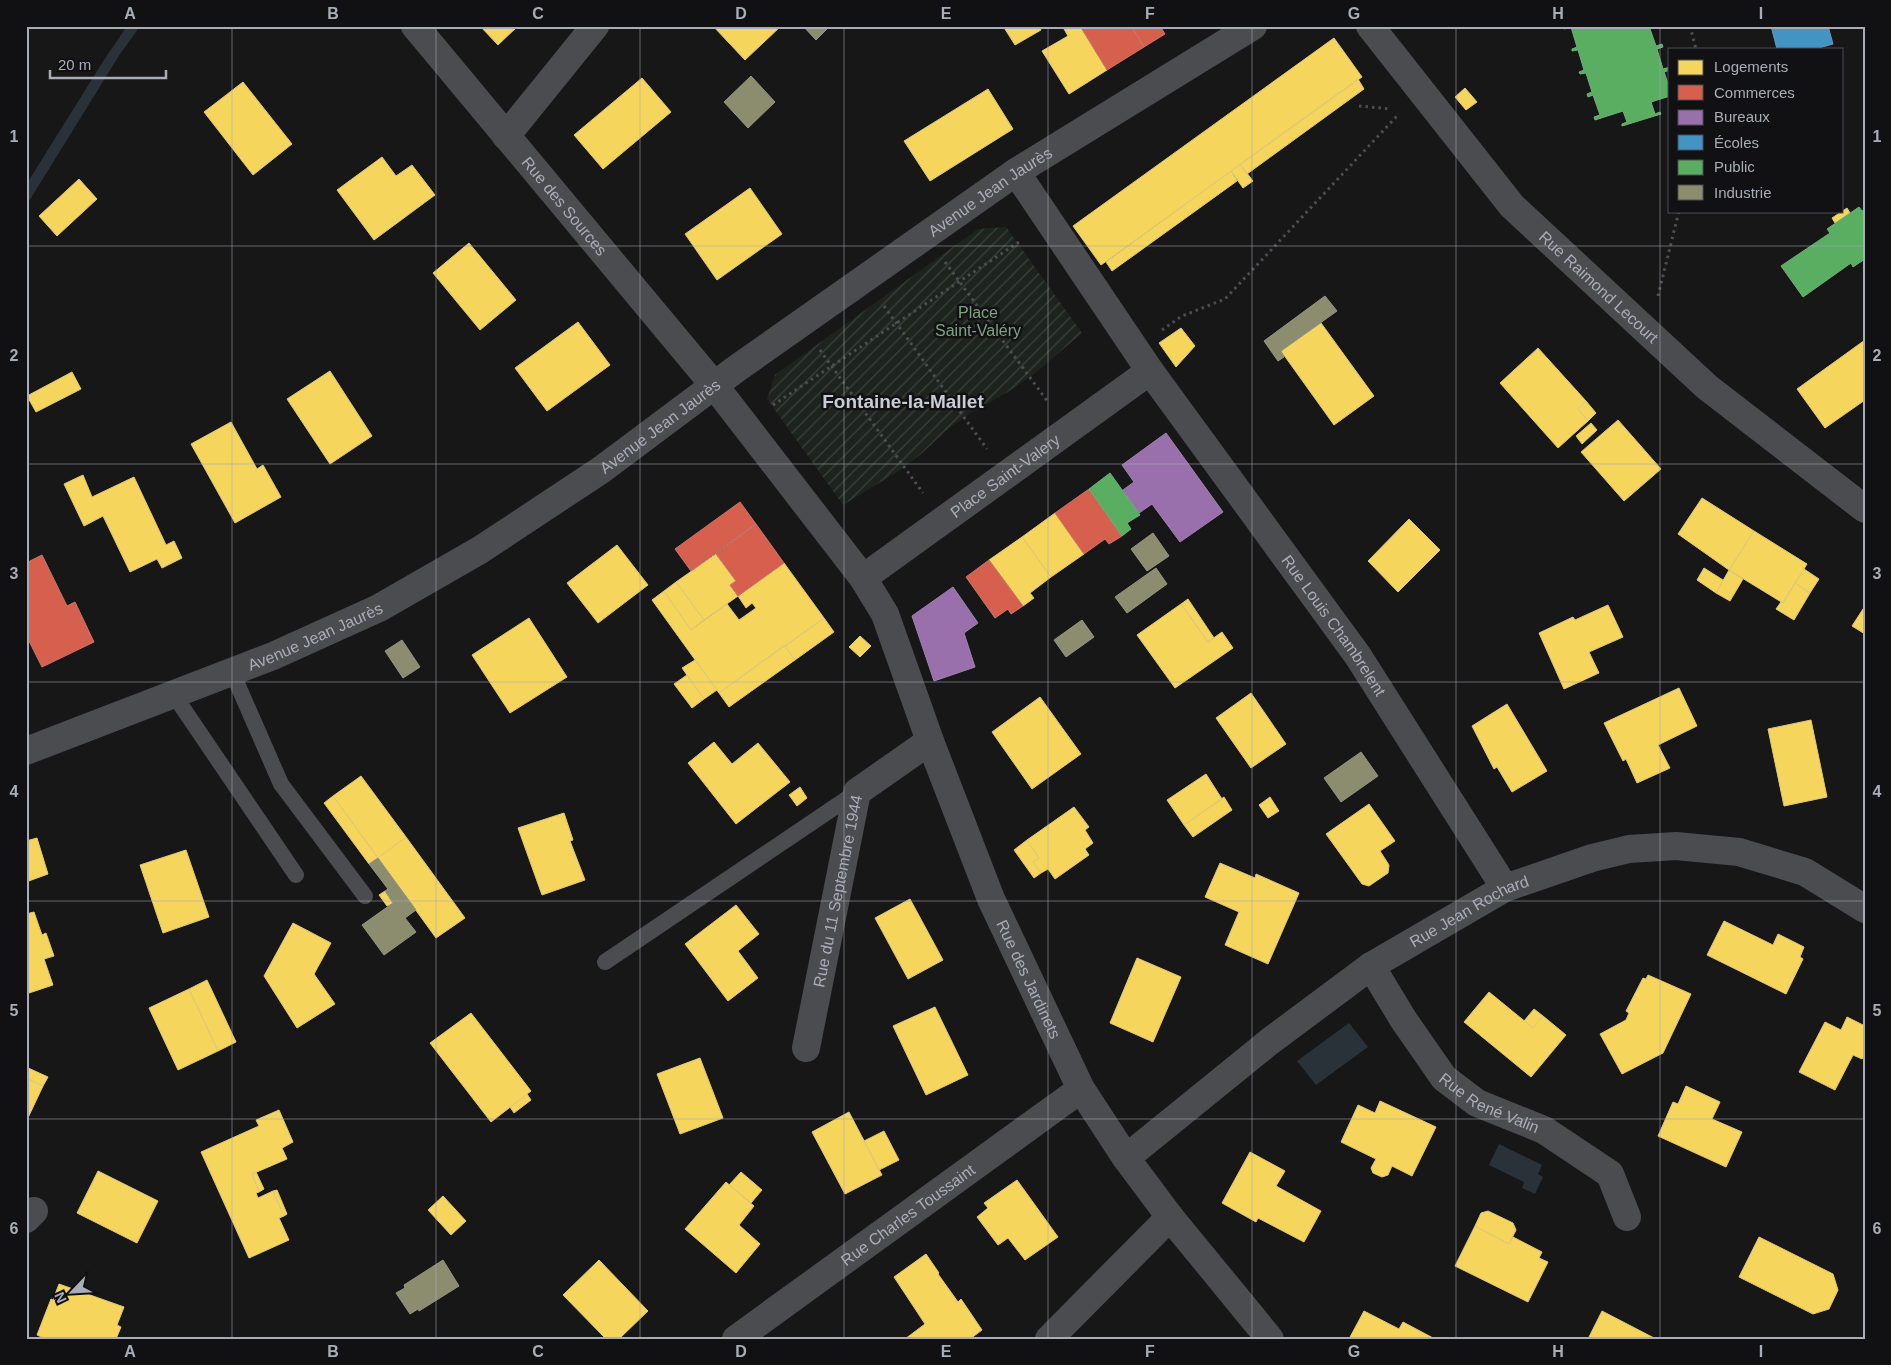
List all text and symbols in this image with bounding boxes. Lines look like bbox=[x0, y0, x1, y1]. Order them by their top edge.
text: A bbox=[124, 5, 136, 22]
text: B bbox=[327, 5, 339, 22]
text: C bbox=[532, 5, 544, 22]
text: D bbox=[735, 5, 747, 22]
text: E bbox=[941, 5, 952, 22]
text: F bbox=[1145, 5, 1155, 22]
text: G bbox=[1348, 5, 1360, 22]
text: H bbox=[1552, 5, 1564, 22]
text: I bbox=[1759, 5, 1763, 22]
scale bar bbox=[50, 48, 166, 80]
legend bbox=[1668, 48, 1844, 212]
text: 20 m bbox=[58, 56, 91, 73]
text: Logements bbox=[1714, 58, 1788, 75]
text: Commerces bbox=[1714, 84, 1795, 101]
text: Bureaux bbox=[1714, 108, 1770, 125]
text: 1 bbox=[10, 128, 19, 145]
text: 1 bbox=[1873, 128, 1882, 145]
text: Écoles bbox=[1714, 134, 1759, 151]
street label: Avenue Jean Jaurès bbox=[925, 144, 1055, 240]
street label: Rue des Sources bbox=[519, 153, 611, 258]
text: Public bbox=[1714, 158, 1755, 175]
text: Industrie bbox=[1714, 184, 1772, 201]
street label: Rue Raimond Lecourt bbox=[1536, 228, 1662, 346]
park label: Place Saint-Valéry bbox=[935, 304, 1021, 339]
text: 2 bbox=[10, 347, 19, 364]
text: 2 bbox=[1873, 347, 1882, 364]
street label: Avenue Jean Jaurès bbox=[596, 376, 723, 476]
district label: Fontaine-la-Mallet bbox=[822, 391, 984, 412]
street label: Place Saint-Valery bbox=[947, 431, 1063, 521]
street label: Rue Louis Chambrelent bbox=[1279, 552, 1390, 699]
text: 3 bbox=[10, 565, 19, 582]
text: 3 bbox=[1873, 565, 1882, 582]
street label: Avenue Jean Jaurès bbox=[245, 599, 385, 673]
text: 4 bbox=[10, 783, 19, 800]
text: 4 bbox=[1873, 783, 1882, 800]
street label: Rue du 11 Septembre 1944 bbox=[810, 793, 865, 989]
street label: Rue Jean Rochard bbox=[1406, 872, 1531, 950]
street label: Rue des Jardinets bbox=[994, 917, 1064, 1041]
text: 5 bbox=[10, 1002, 19, 1019]
text: 5 bbox=[1873, 1002, 1882, 1019]
street label: Rue René Valin bbox=[1436, 1069, 1542, 1136]
street label: Rue Charles Toussaint bbox=[838, 1160, 978, 1269]
text: 6 bbox=[10, 1220, 19, 1237]
text: 6 bbox=[1873, 1220, 1882, 1237]
north arrow bbox=[48, 1268, 98, 1318]
text: N bbox=[51, 1290, 70, 1305]
text: A bbox=[124, 1343, 136, 1360]
text: B bbox=[327, 1343, 339, 1360]
text: C bbox=[532, 1343, 544, 1360]
text: D bbox=[735, 1343, 747, 1360]
text: E bbox=[941, 1343, 952, 1360]
text: F bbox=[1145, 1343, 1155, 1360]
text: G bbox=[1348, 1343, 1360, 1360]
text: H bbox=[1552, 1343, 1564, 1360]
text: I bbox=[1759, 1343, 1763, 1360]

